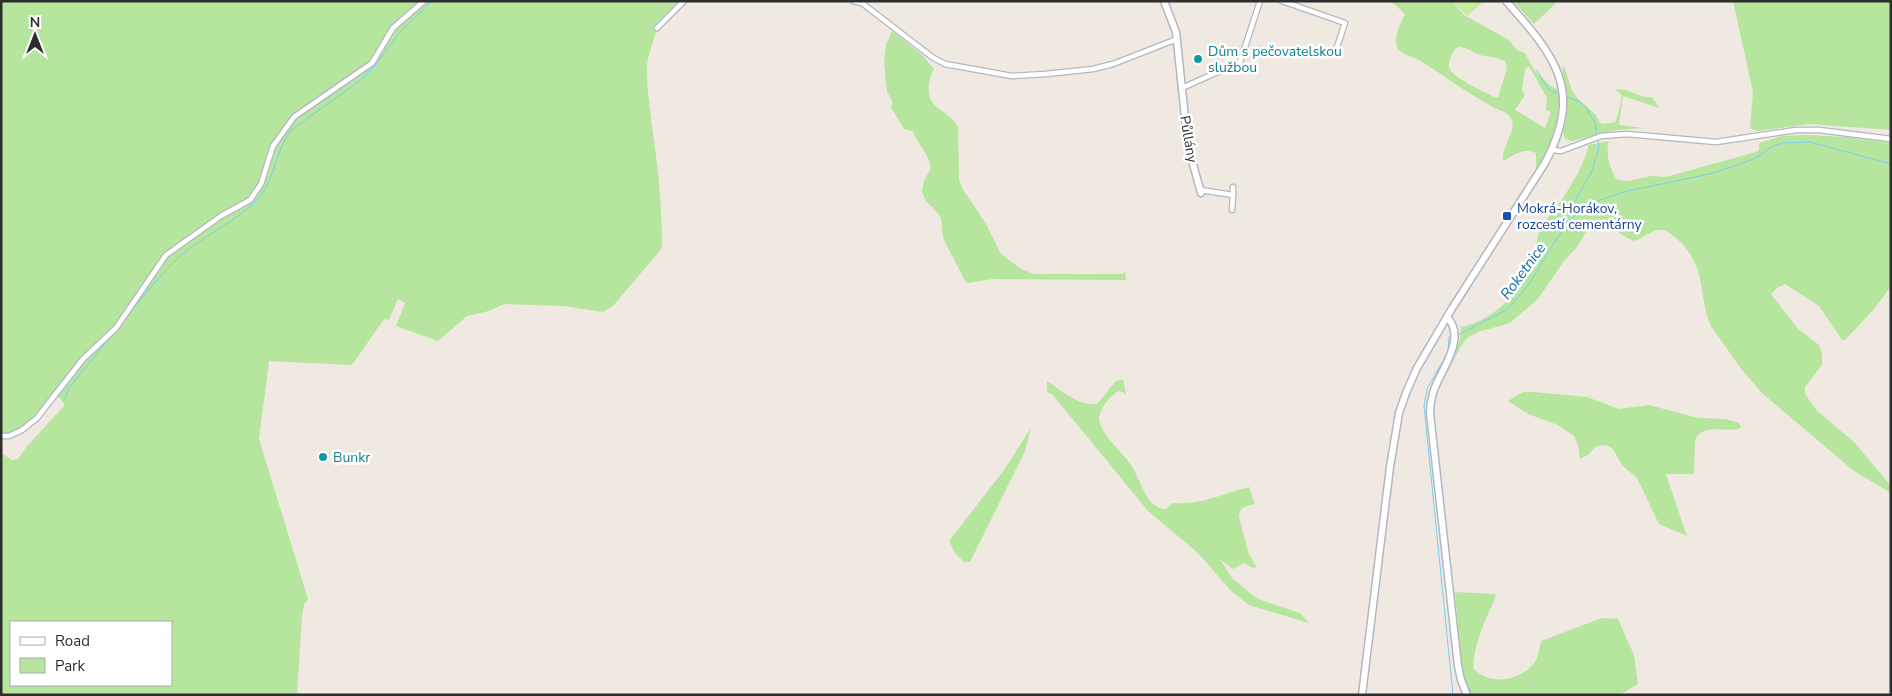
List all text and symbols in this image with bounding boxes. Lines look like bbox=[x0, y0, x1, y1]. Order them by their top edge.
north arrow bbox=[10, 10, 60, 60]
text: N bbox=[30, 13, 40, 32]
place label: Dům s pečovatelskou službou bbox=[1208, 42, 1342, 77]
marker: Dům s pečovatelskou službou bbox=[1192, 53, 1204, 65]
street label: Půllány bbox=[1175, 114, 1202, 165]
place label: Mokrá-Horákov, rozcestí cementárny bbox=[1517, 199, 1643, 234]
marker: Mokrá-Horákov, rozcestí cementárny bbox=[1501, 210, 1513, 222]
water label: Roketnice bbox=[1496, 239, 1550, 303]
place label: Bunkr bbox=[333, 448, 370, 467]
marker: Bunkr bbox=[317, 451, 329, 463]
legend bbox=[10, 621, 172, 686]
text: Road bbox=[55, 631, 90, 651]
text: Park bbox=[55, 656, 85, 676]

